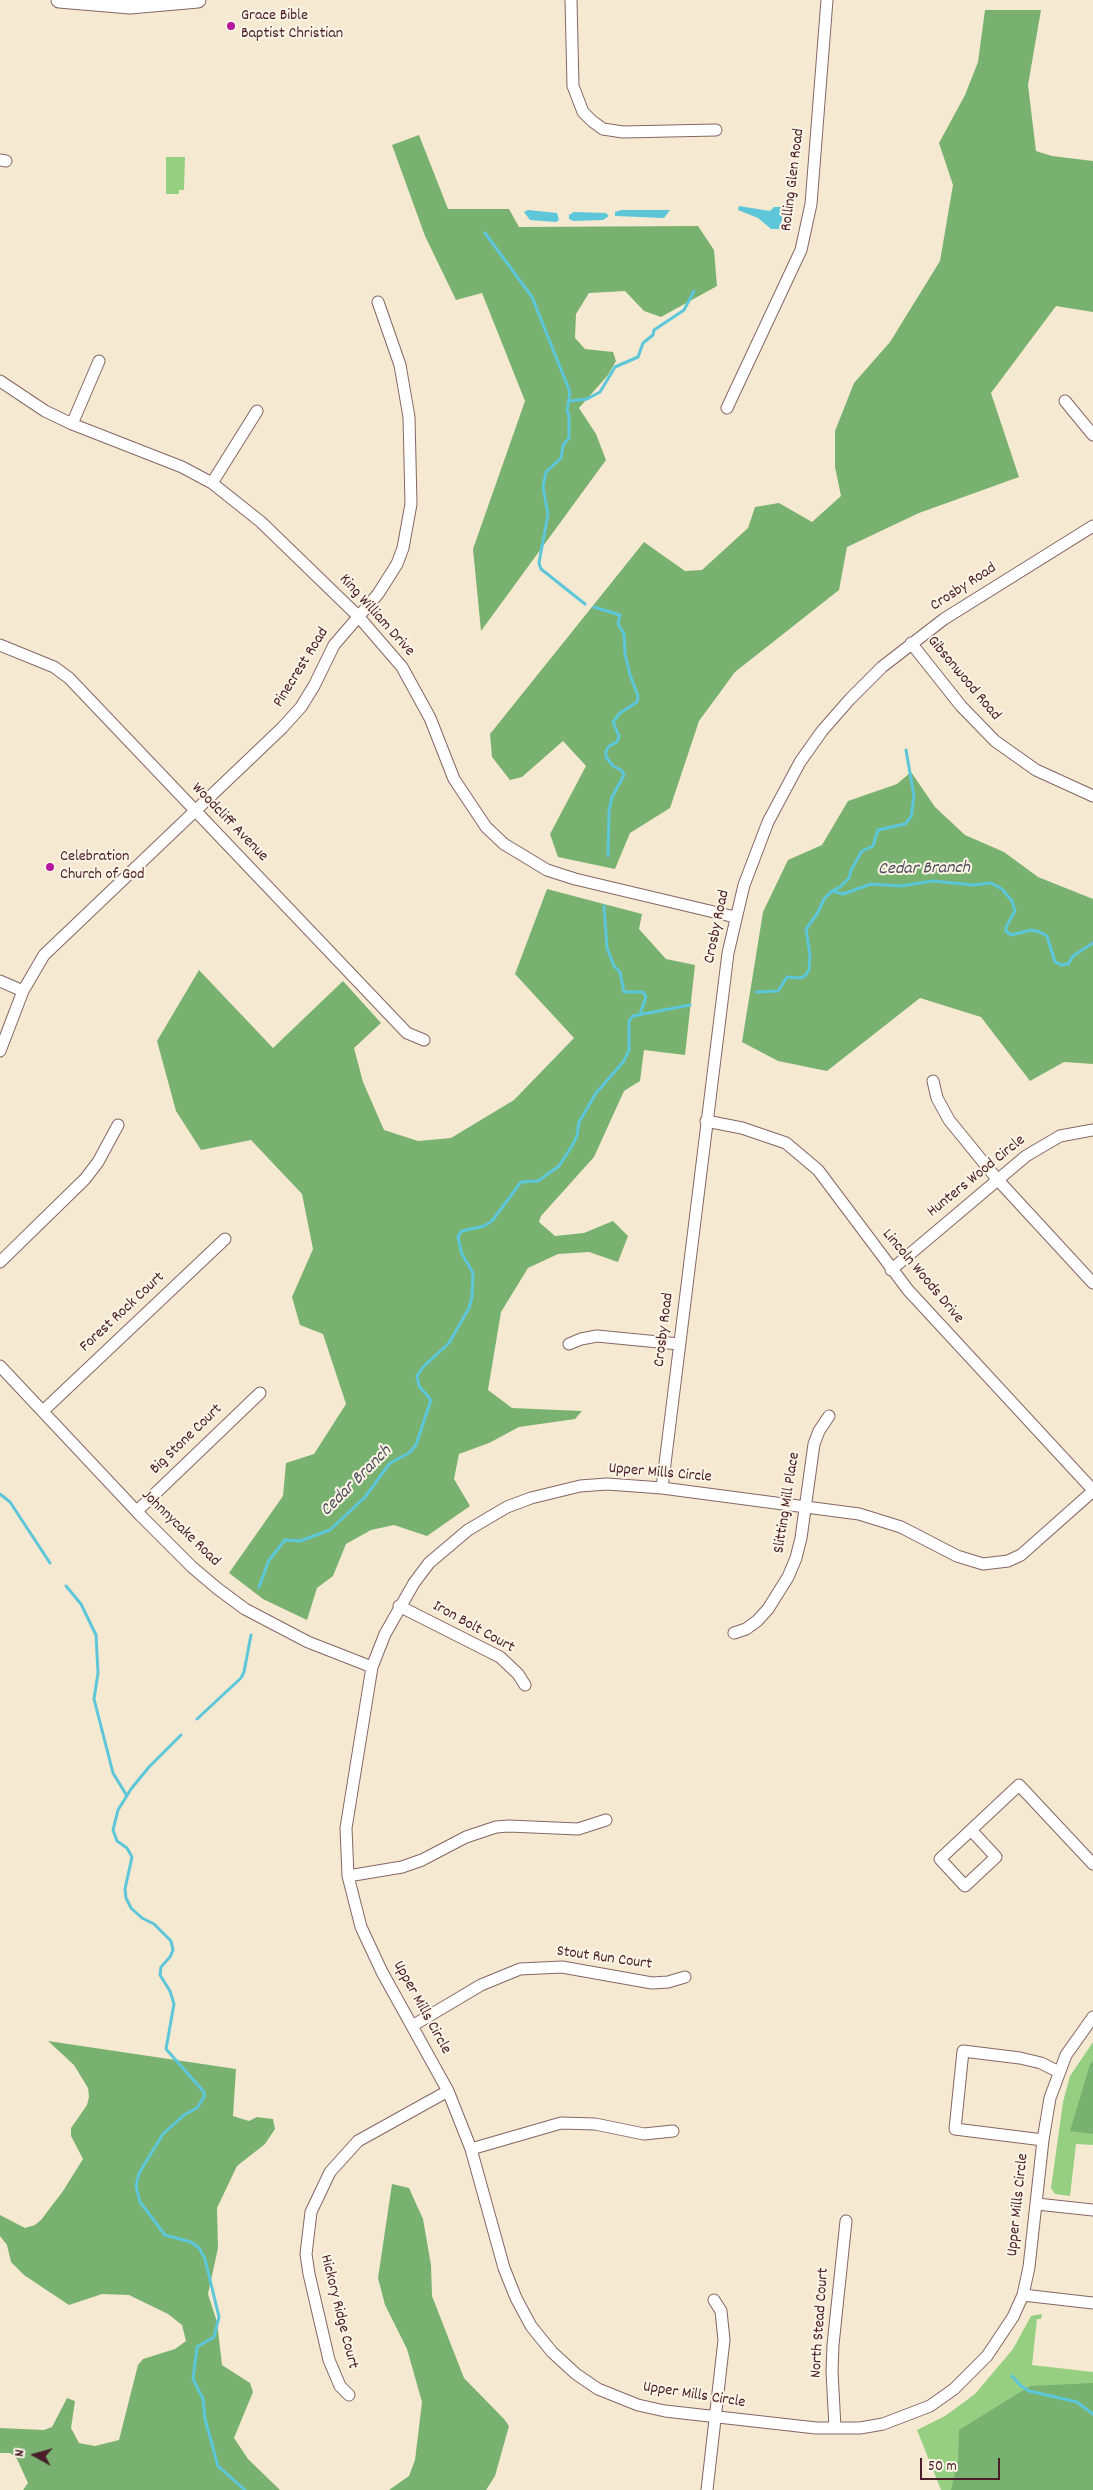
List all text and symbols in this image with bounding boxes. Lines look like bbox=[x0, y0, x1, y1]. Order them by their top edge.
place label: Grace Bible Baptist Christian bbox=[241, 7, 343, 45]
marker: Grace Bible Baptist Christian bbox=[225, 20, 237, 32]
street label: Rolling Glen Road bbox=[778, 128, 810, 232]
street label: Crosby Road bbox=[927, 560, 1001, 616]
street label: King William Drive bbox=[334, 571, 418, 661]
street label: Pinecrest Road bbox=[270, 625, 334, 711]
street label: Gibsonwood Road bbox=[922, 633, 1004, 725]
street label: Woodcliff Avenue bbox=[187, 780, 271, 866]
place label: Celebration Church of God bbox=[60, 848, 145, 886]
water label: Cedar Branch bbox=[878, 858, 970, 882]
marker: Celebration Church of God bbox=[44, 861, 56, 873]
street label: Crosby Road bbox=[701, 888, 735, 966]
street label: Hunters Wood Circle bbox=[924, 1132, 1030, 1222]
street label: Lincoln Woods Drive bbox=[877, 1226, 967, 1328]
street label: Forest Rock Court bbox=[77, 1269, 169, 1357]
street label: Crosby Road bbox=[651, 1292, 679, 1368]
street label: Big Stone Court bbox=[147, 1401, 227, 1479]
water label: Cedar Branch bbox=[317, 1442, 397, 1522]
street label: Slitting Mill Place bbox=[771, 1451, 805, 1555]
street label: Upper Mills Circle bbox=[608, 1460, 712, 1488]
street label: Johnnycake Road bbox=[136, 1486, 224, 1572]
street label: Iron Bolt Court bbox=[429, 1598, 517, 1658]
street label: Stout Run Court bbox=[555, 1943, 653, 1975]
street label: Upper Mills Circle bbox=[388, 1958, 454, 2058]
street label: Upper Mills Circle bbox=[1004, 2153, 1034, 2257]
street label: Hickory Ridge Court bbox=[315, 2253, 361, 2371]
street label: North Stead Court bbox=[808, 2267, 834, 2379]
street label: Upper Mills Circle bbox=[641, 2378, 747, 2414]
north arrow bbox=[10, 2430, 60, 2480]
scale bar bbox=[923, 2448, 1003, 2480]
text: N bbox=[10, 2449, 30, 2458]
text: 50 m bbox=[928, 2456, 957, 2478]

